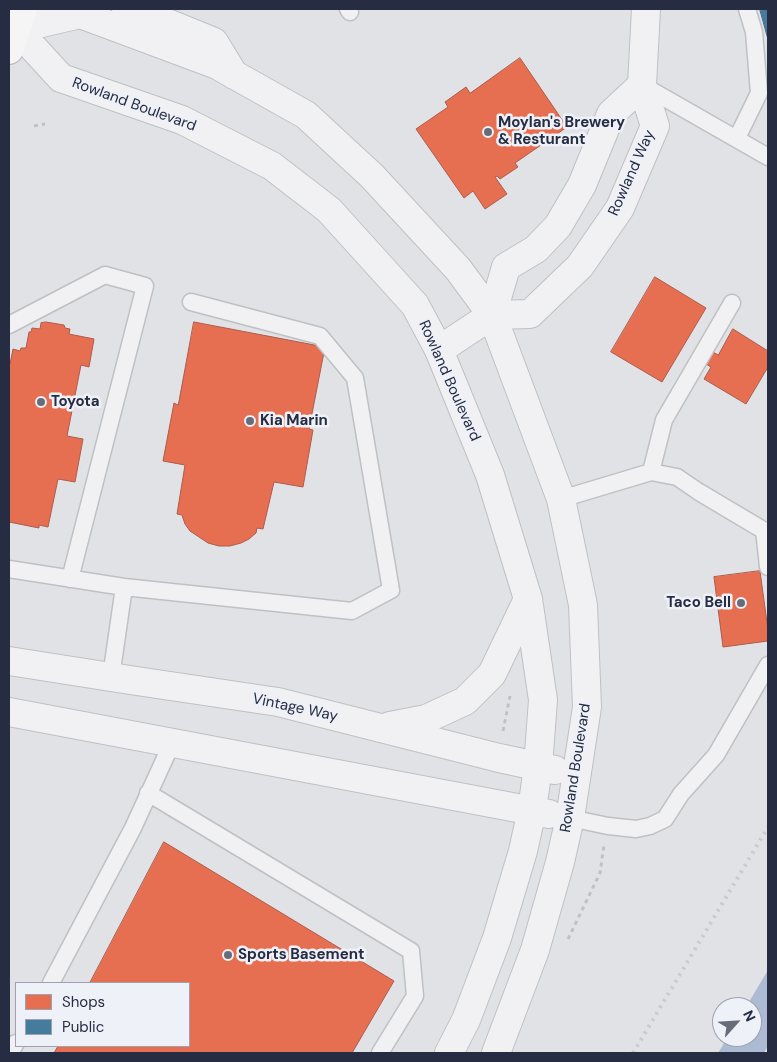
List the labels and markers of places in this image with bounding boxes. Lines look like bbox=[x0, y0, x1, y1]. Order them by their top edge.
place label: Moylan's Brewery & Resturant bbox=[498, 114, 625, 149]
marker: Moylan's Brewery & Resturant bbox=[482, 126, 494, 138]
place label: Toyota bbox=[51, 393, 100, 411]
marker: Toyota bbox=[35, 396, 47, 408]
place label: Kia Marin bbox=[260, 412, 328, 430]
marker: Kia Marin bbox=[244, 415, 256, 427]
place label: Taco Bell bbox=[666, 594, 731, 612]
marker: Taco Bell bbox=[735, 597, 747, 609]
place label: Sports Basement bbox=[238, 946, 364, 964]
marker: Sports Basement bbox=[222, 949, 234, 961]

